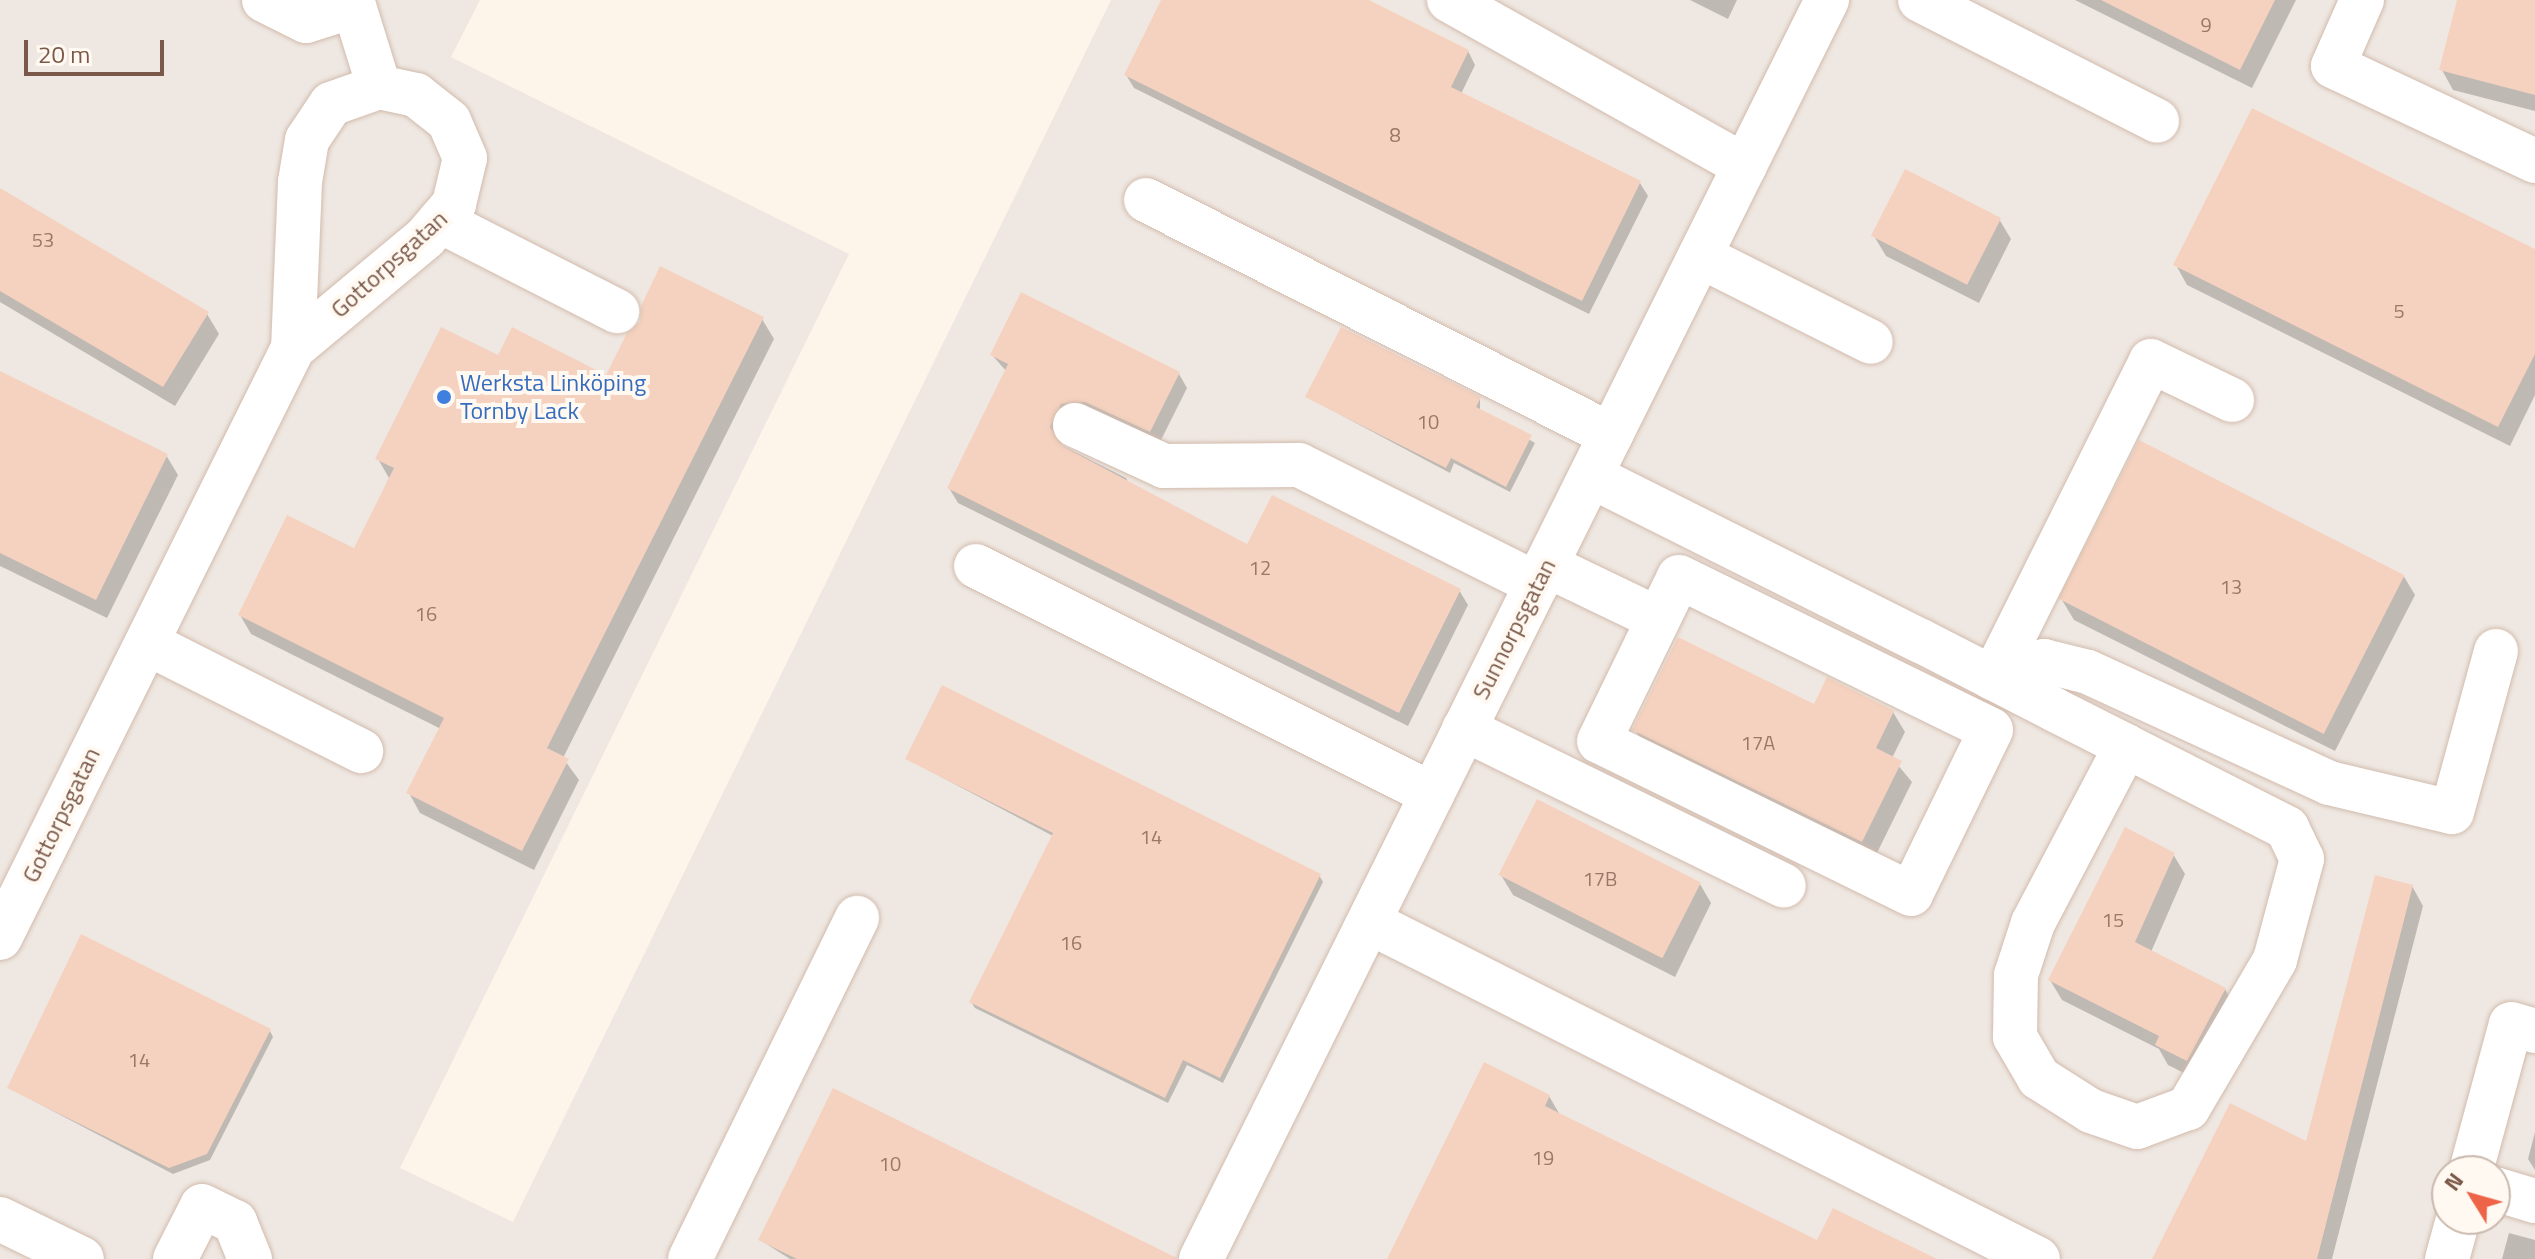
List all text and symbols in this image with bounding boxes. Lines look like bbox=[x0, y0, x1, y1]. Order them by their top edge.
house number: 9 bbox=[2200, 12, 2212, 36]
scale bar bbox=[28, 24, 168, 74]
text: 20 m bbox=[38, 36, 90, 72]
house number: 8 bbox=[1389, 122, 1401, 146]
street label: Gottorpsgatan bbox=[325, 204, 453, 324]
house number: 53 bbox=[32, 227, 54, 251]
house number: 5 bbox=[2393, 298, 2405, 322]
place label: Werksta Linköping Tornby Lack bbox=[460, 369, 646, 425]
marker: Werksta Linköping Tornby Lack bbox=[435, 388, 453, 406]
house number: 10 bbox=[1417, 409, 1439, 433]
street label: Sunnorpsgatan bbox=[1466, 554, 1562, 704]
house number: 12 bbox=[1249, 555, 1271, 579]
house number: 13 bbox=[2220, 574, 2242, 598]
house number: 16 bbox=[415, 601, 437, 625]
house number: 17A bbox=[1741, 730, 1775, 754]
street label: Gottorpsgatan bbox=[16, 743, 106, 887]
house number: 14 bbox=[1140, 824, 1162, 848]
house number: 17B bbox=[1583, 866, 1617, 890]
house number: 15 bbox=[2102, 907, 2124, 931]
house number: 16 bbox=[1060, 930, 1082, 954]
house number: 14 bbox=[128, 1047, 150, 1071]
house number: 19 bbox=[1532, 1145, 1554, 1169]
house number: 10 bbox=[879, 1151, 901, 1175]
north arrow bbox=[2431, 1155, 2511, 1235]
text: N bbox=[2435, 1165, 2472, 1198]

